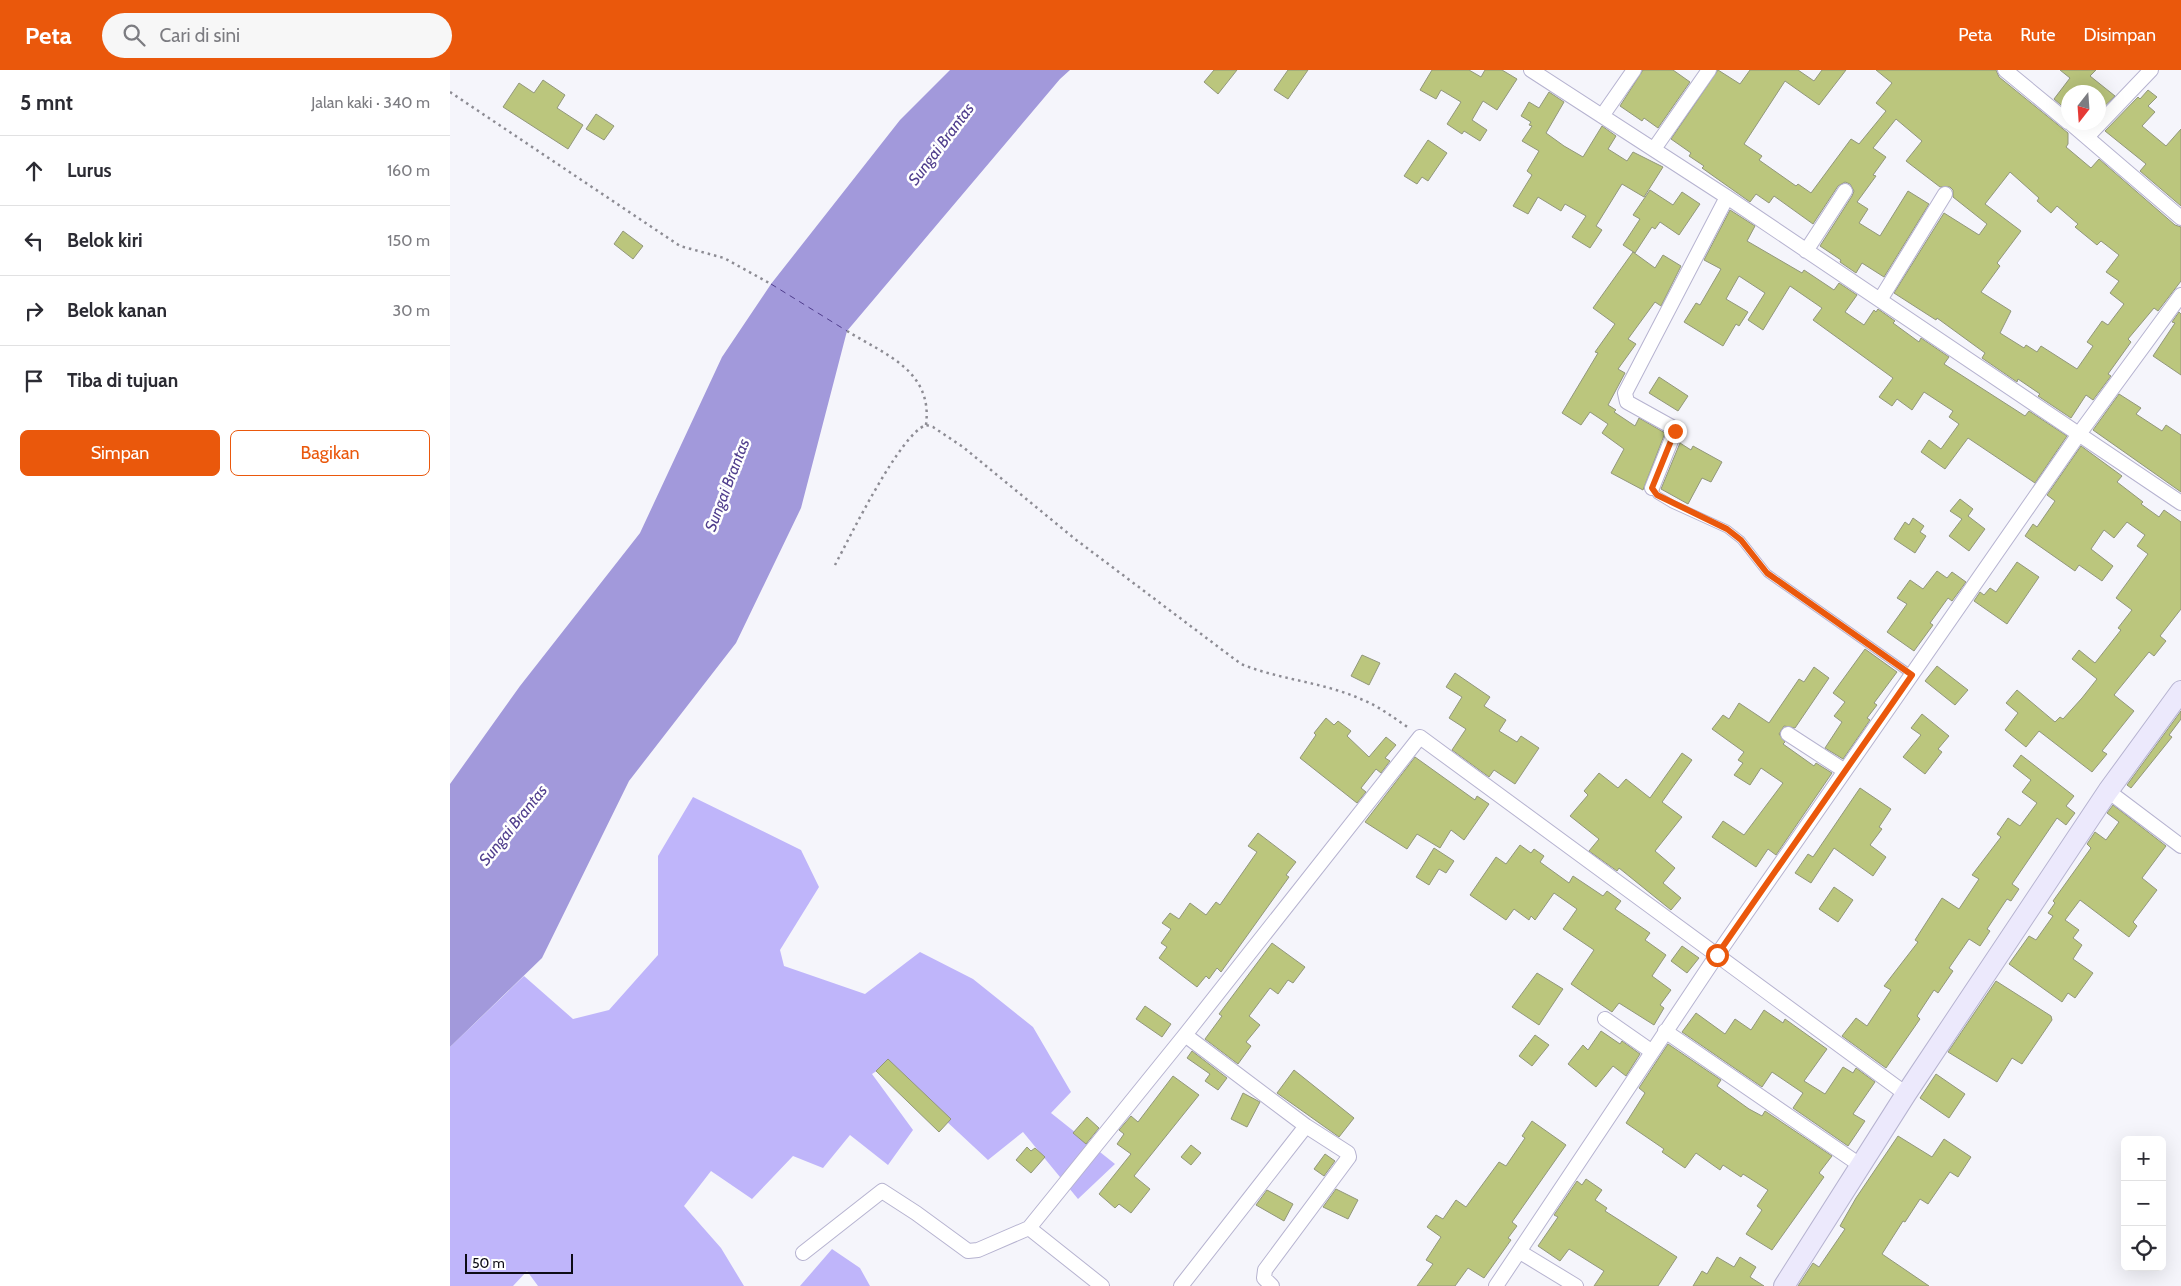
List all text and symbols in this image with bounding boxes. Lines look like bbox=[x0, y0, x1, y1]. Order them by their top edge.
search box bbox=[102, 13, 452, 58]
text: Peta bbox=[25, 21, 72, 50]
icon: search bbox=[120, 21, 148, 49]
text: Cari di sini bbox=[160, 24, 240, 47]
text: Peta bbox=[1958, 24, 1992, 46]
text: Rute bbox=[2020, 24, 2055, 46]
text: Disimpan bbox=[2083, 24, 2156, 46]
north arrow bbox=[2061, 85, 2106, 130]
text: 5 mnt bbox=[20, 90, 73, 115]
text: Jalan kaki · 340 m bbox=[311, 93, 430, 112]
water label: Sungai Brantas bbox=[904, 99, 978, 189]
icon: ahead bbox=[20, 157, 48, 185]
text: Lurus bbox=[67, 159, 112, 182]
text: 160 m bbox=[387, 161, 430, 180]
icon: left bbox=[20, 227, 48, 255]
text: Belok kiri bbox=[67, 229, 143, 252]
text: 150 m bbox=[387, 231, 430, 250]
icon: right bbox=[20, 297, 48, 325]
text: Belok kanan bbox=[67, 299, 167, 322]
text: 30 m bbox=[393, 301, 430, 320]
icon: arrive bbox=[20, 367, 48, 395]
text: Tiba di tujuan bbox=[67, 369, 178, 392]
route end bbox=[1664, 420, 1687, 443]
button: Simpan bbox=[20, 430, 220, 476]
button: Bagikan bbox=[230, 430, 430, 476]
water label: Sungai Brantas bbox=[701, 436, 753, 534]
water label: Sungai Brantas bbox=[475, 781, 551, 869]
route start bbox=[1706, 944, 1729, 967]
map controls bbox=[2121, 1136, 2166, 1271]
button: + bbox=[2121, 1136, 2166, 1181]
button: − bbox=[2121, 1181, 2166, 1226]
button: locate bbox=[2121, 1226, 2166, 1271]
scale bar bbox=[465, 1251, 572, 1274]
text: 50 m bbox=[472, 1254, 505, 1272]

